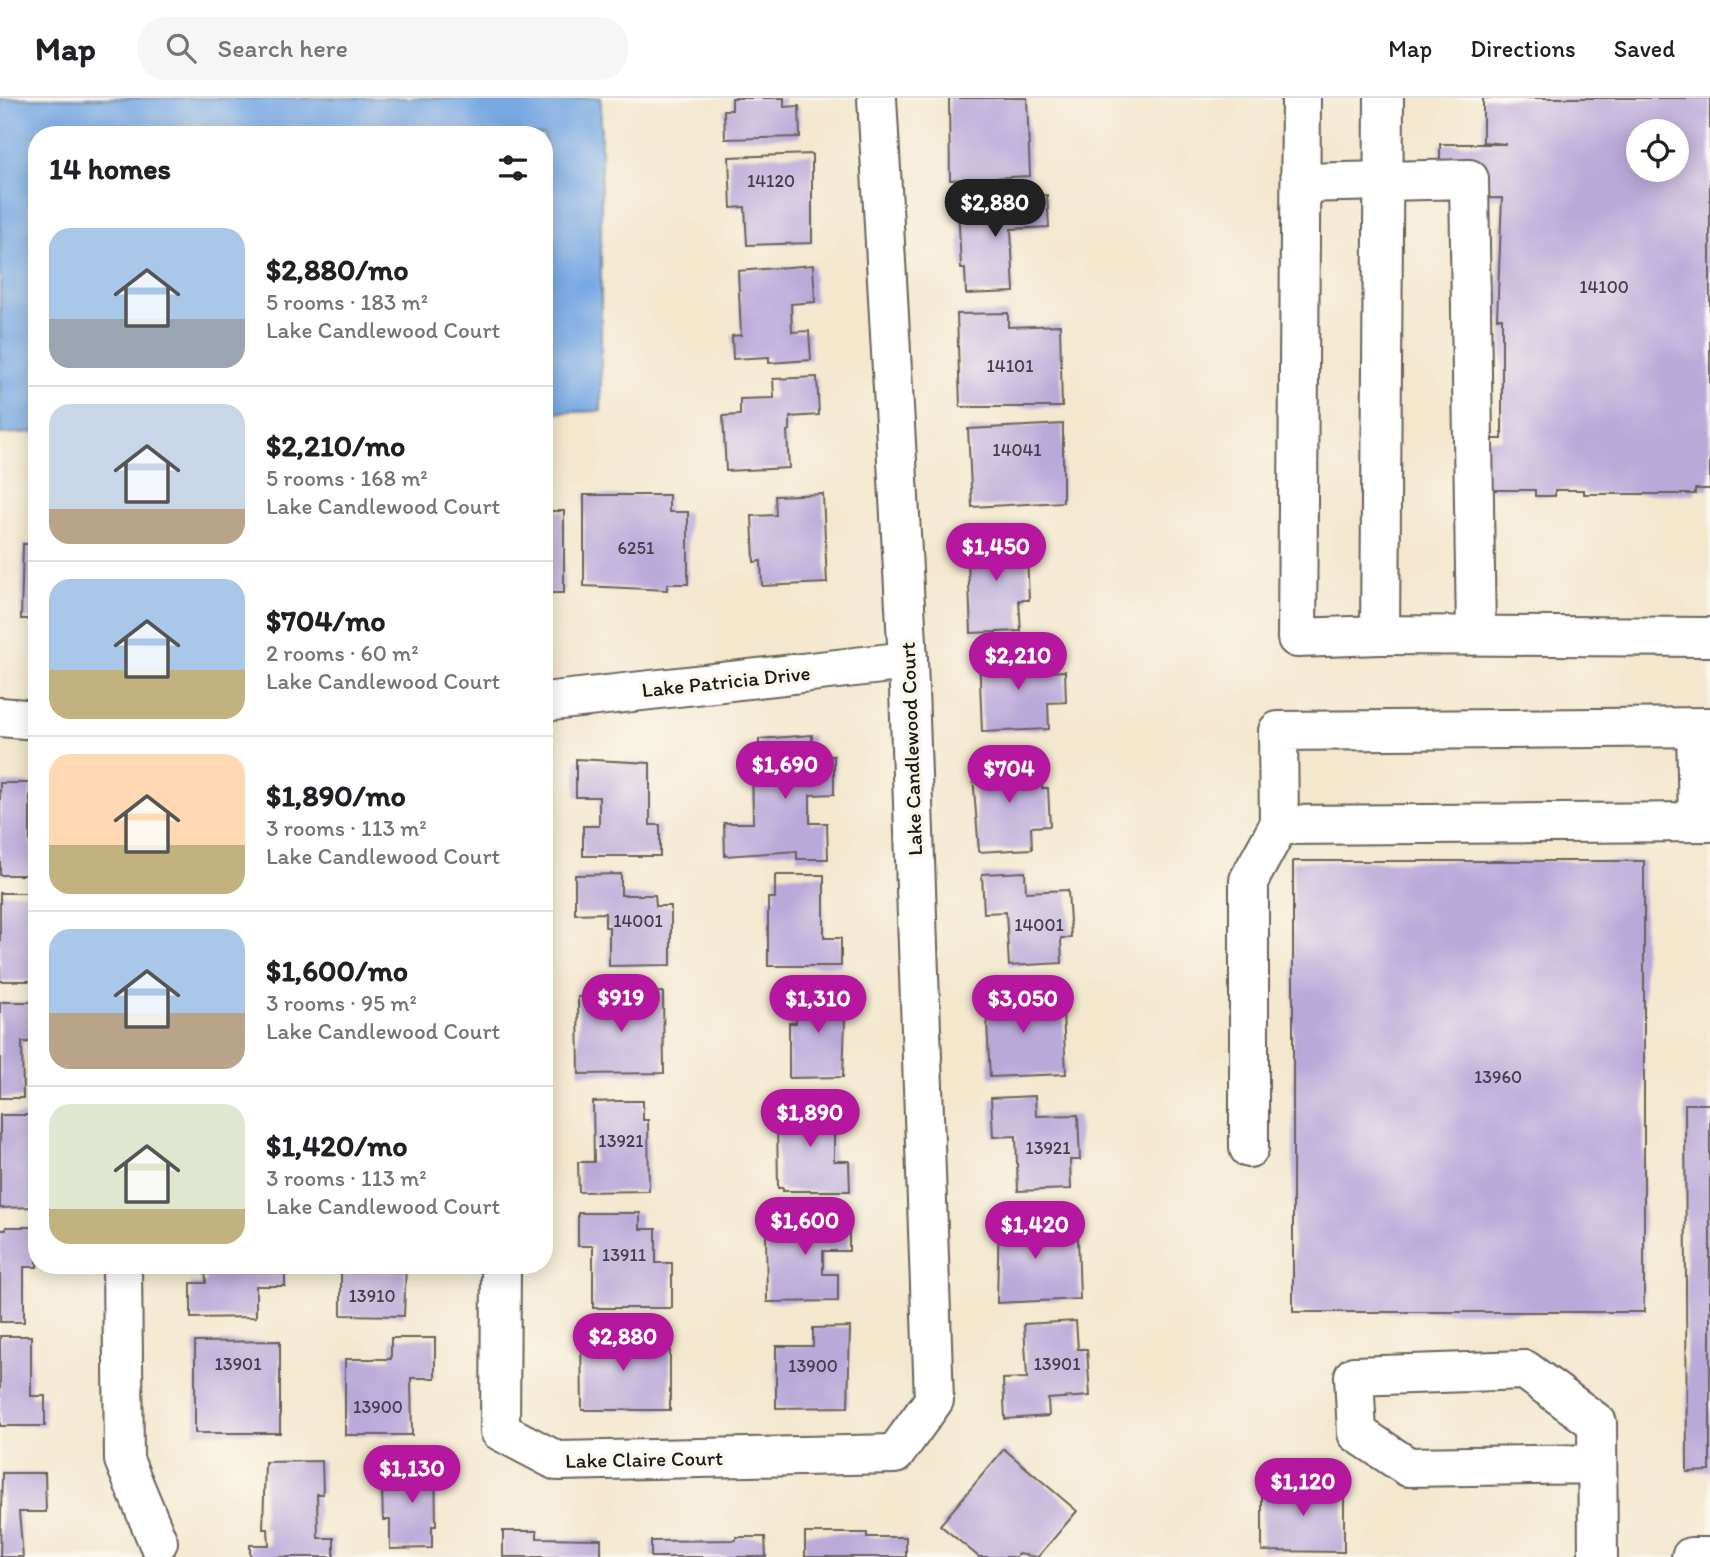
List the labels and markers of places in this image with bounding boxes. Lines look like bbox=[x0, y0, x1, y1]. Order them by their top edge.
pin: $2,880 bbox=[938, 180, 1052, 239]
pin: $1,450 bbox=[939, 524, 1053, 583]
pin: $2,210 bbox=[961, 632, 1075, 692]
pin: $1,690 bbox=[728, 742, 842, 801]
pin: $704 bbox=[968, 746, 1050, 805]
pin: $919 bbox=[580, 974, 662, 1034]
pin: $1,310 bbox=[761, 976, 875, 1035]
pin: $3,050 bbox=[966, 976, 1080, 1035]
pin: $1,890 bbox=[753, 1090, 867, 1149]
pin: $1,600 bbox=[748, 1198, 862, 1257]
pin: $1,420 bbox=[978, 1202, 1092, 1261]
pin: $2,880 bbox=[566, 1314, 680, 1373]
pin: $1,130 bbox=[355, 1446, 469, 1505]
pin: $1,120 bbox=[1246, 1458, 1360, 1518]

